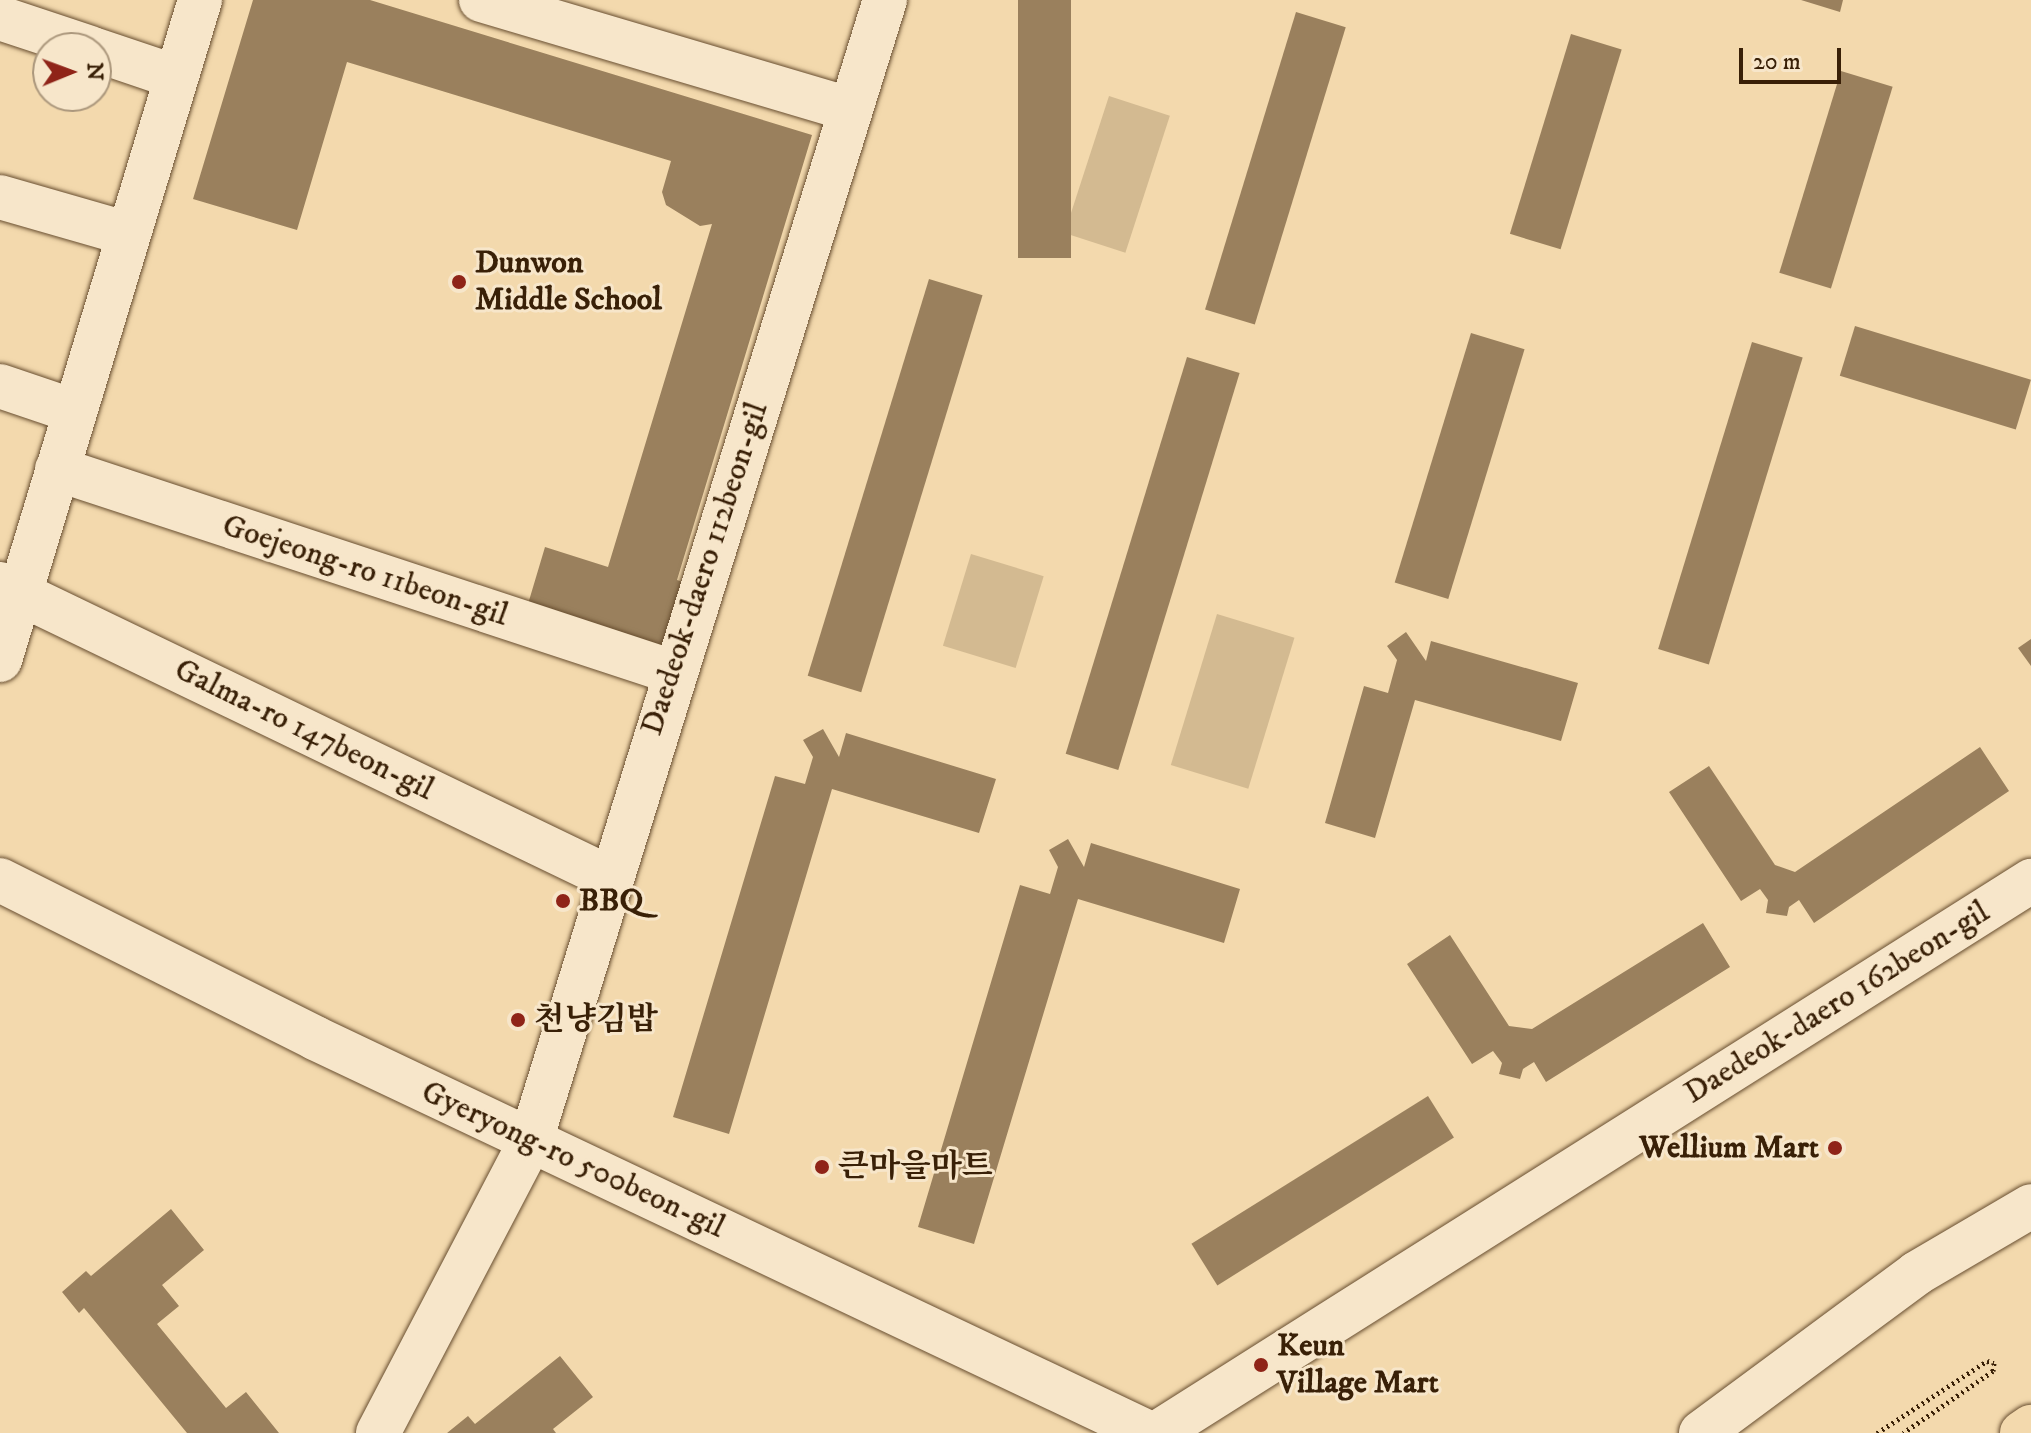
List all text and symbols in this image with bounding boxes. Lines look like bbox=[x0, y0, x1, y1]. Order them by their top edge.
north arrow bbox=[32, 32, 112, 112]
scale bar bbox=[1743, 32, 1845, 82]
text: 20 m bbox=[1753, 47, 1801, 77]
text: N bbox=[81, 62, 108, 81]
place label: Dunwon Middle School bbox=[475, 245, 662, 320]
marker: Dunwon Middle School bbox=[450, 273, 468, 291]
street label: Daedeok-daero 112beon-gil bbox=[633, 398, 777, 740]
street label: Goejeong-ro 11beon-gil bbox=[217, 507, 513, 635]
street label: Galma-ro 147beon-gil bbox=[168, 651, 440, 809]
place label: BBQ bbox=[579, 882, 643, 920]
marker: BBQ bbox=[554, 892, 572, 910]
street label: Daedeok-daero 162beon-gil bbox=[1677, 893, 1997, 1113]
place label: 천냥김밥 bbox=[534, 1001, 658, 1039]
marker: 천냥김밥 bbox=[509, 1011, 527, 1029]
street label: Gyeryong-ro 500beon-gil bbox=[415, 1073, 731, 1247]
place label: Wellium Mart bbox=[1639, 1129, 1819, 1167]
marker: Wellium Mart bbox=[1826, 1139, 1844, 1157]
place label: 큰마을마트 bbox=[838, 1148, 993, 1186]
marker: 큰마을마트 bbox=[813, 1158, 831, 1176]
place label: Keun Village Mart bbox=[1277, 1328, 1439, 1403]
marker: Keun Village Mart bbox=[1252, 1356, 1270, 1374]

